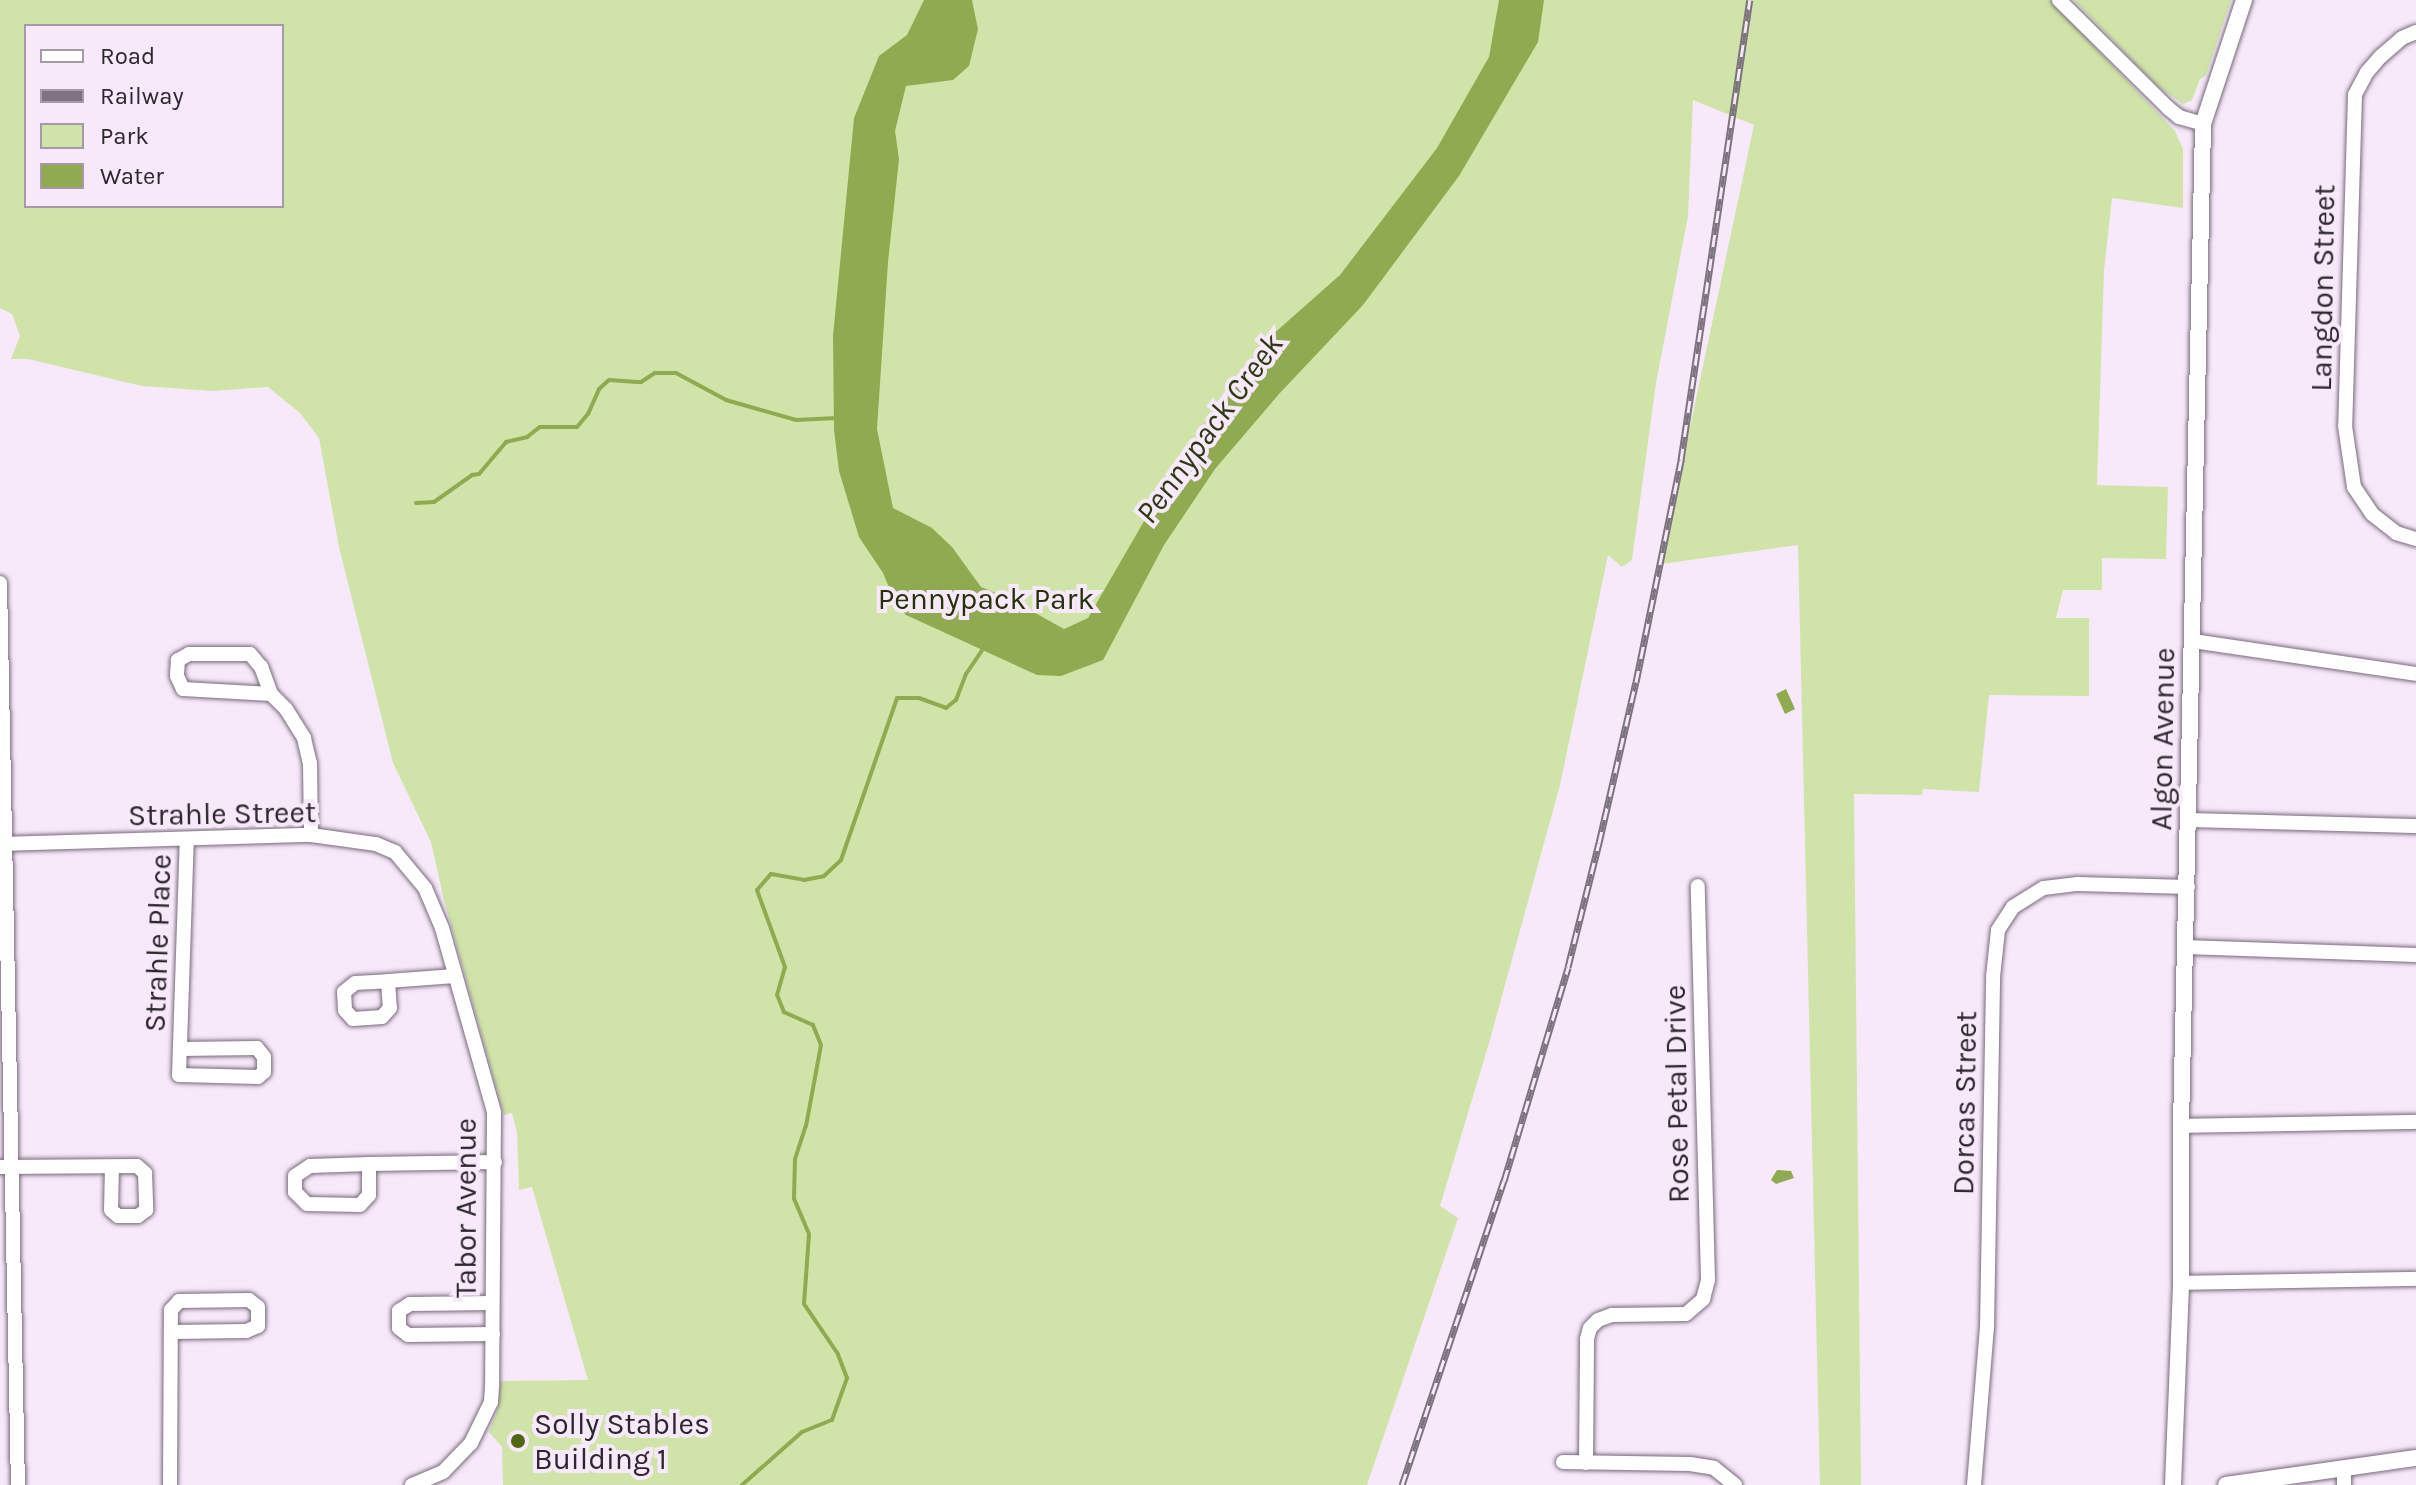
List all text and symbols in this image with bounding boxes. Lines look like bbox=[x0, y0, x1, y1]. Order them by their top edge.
legend bbox=[24, 24, 284, 208]
text: Road bbox=[100, 42, 155, 70]
text: Railway bbox=[100, 82, 184, 110]
text: Park bbox=[100, 122, 149, 150]
text: Water bbox=[100, 162, 164, 190]
street label: Langdon Street bbox=[2303, 184, 2343, 392]
water label: Pennypack Creek bbox=[1128, 327, 1292, 531]
park label: Pennypack Park bbox=[878, 581, 1094, 617]
street label: Algon Avenue bbox=[2143, 647, 2183, 831]
street label: Strahle Street bbox=[128, 794, 316, 834]
street label: Strahle Place bbox=[137, 853, 179, 1033]
street label: Rose Petal Drive bbox=[1657, 984, 1697, 1204]
street label: Dorcas Street bbox=[1945, 1011, 1985, 1195]
street label: Tabor Avenue bbox=[448, 1118, 484, 1298]
place label: Solly Stables Building 1 bbox=[534, 1406, 710, 1476]
marker: Solly Stables Building 1 bbox=[509, 1432, 527, 1450]

